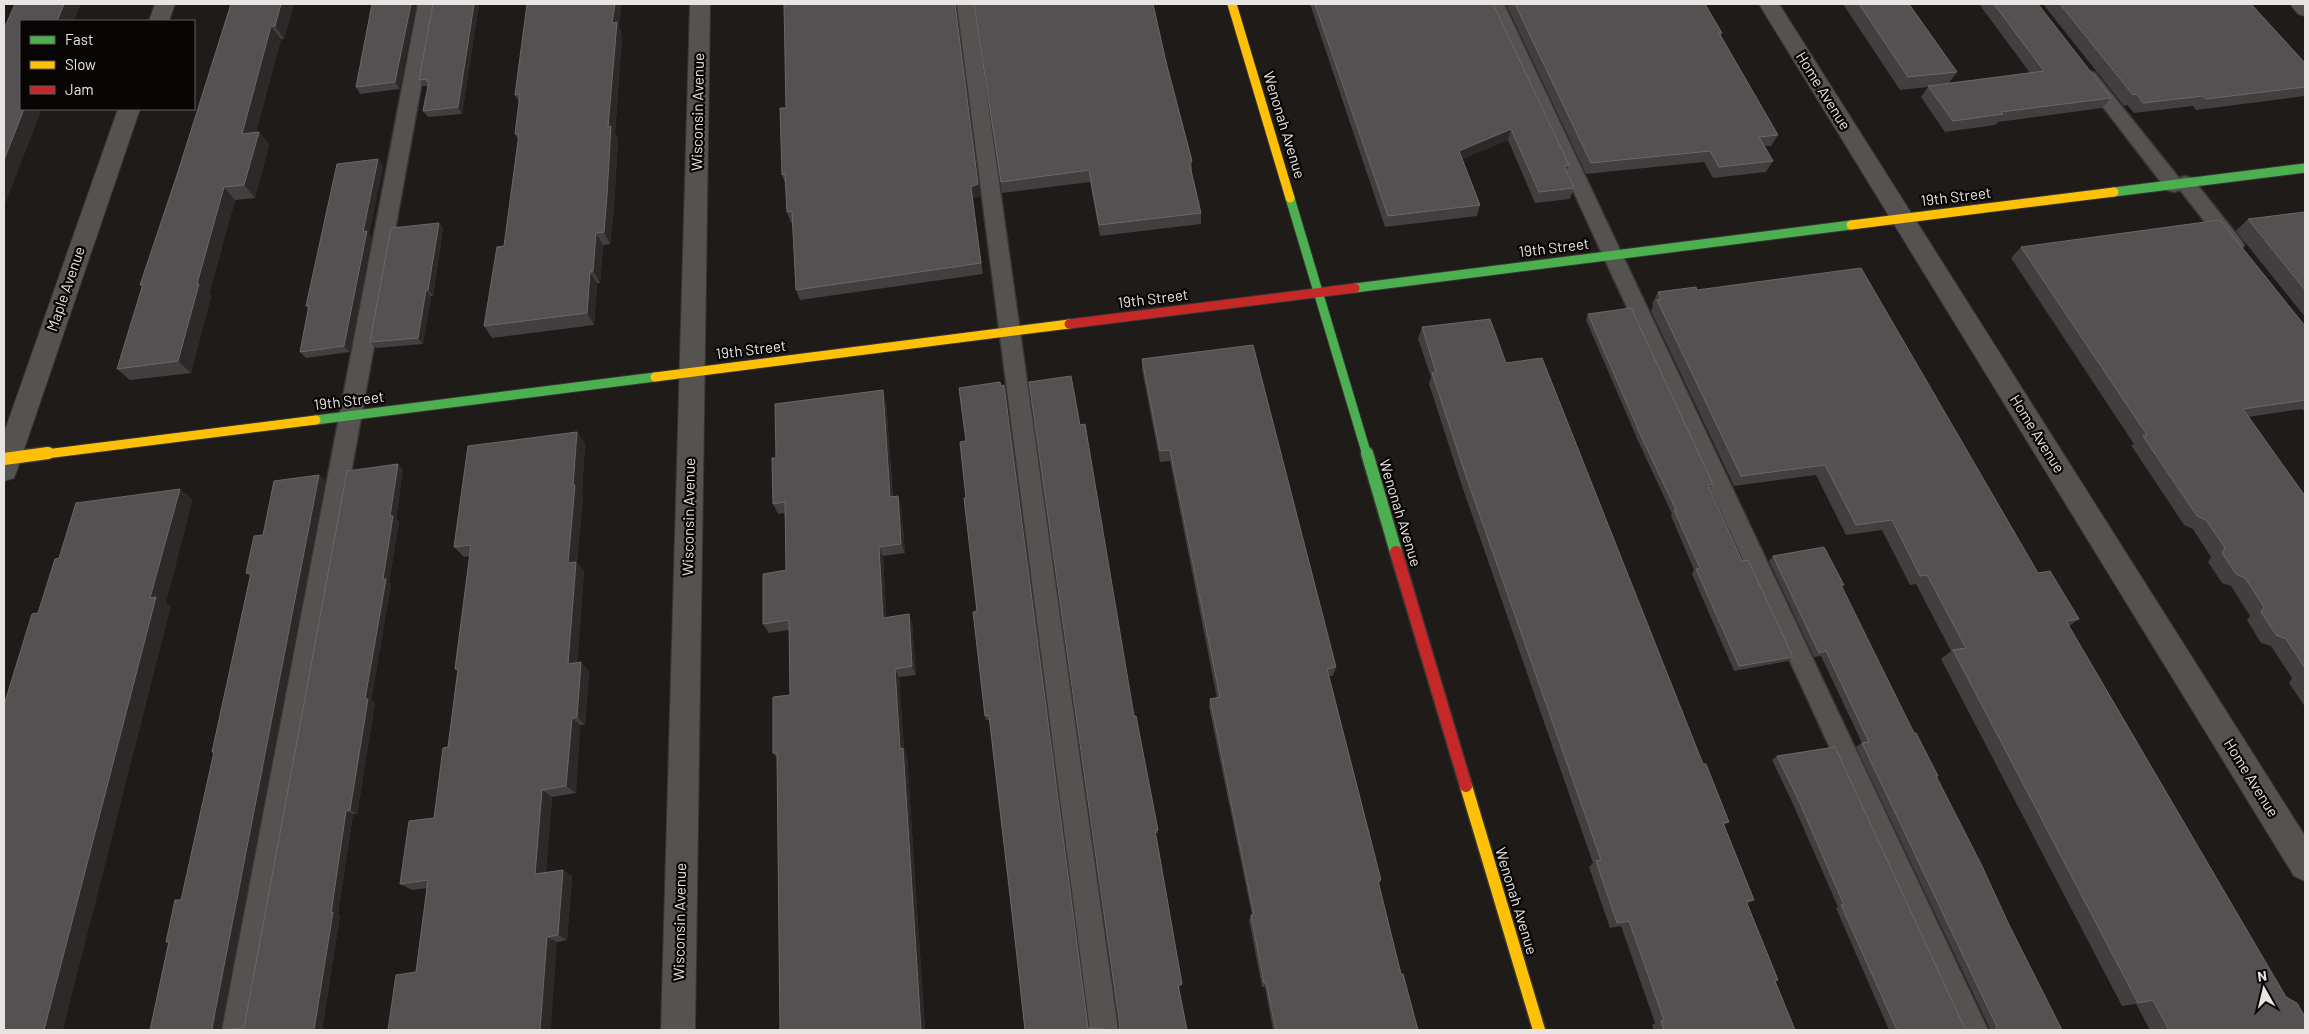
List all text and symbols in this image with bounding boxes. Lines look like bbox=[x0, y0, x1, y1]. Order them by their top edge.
legend bbox=[20, 20, 195, 110]
text: Fast bbox=[65, 30, 93, 48]
street label: Home Avenue bbox=[1793, 48, 1855, 133]
street label: Wisconsin Avenue bbox=[687, 53, 707, 171]
text: Slow bbox=[65, 55, 96, 73]
street label: Wenonah Avenue bbox=[1260, 69, 1310, 180]
text: Jam bbox=[65, 80, 94, 98]
street label: 19th Street bbox=[1920, 183, 1992, 209]
street label: 19th Street bbox=[1518, 234, 1590, 260]
street label: Maple Avenue bbox=[42, 244, 88, 334]
street label: 19th Street bbox=[1117, 285, 1189, 311]
street label: 19th Street bbox=[715, 336, 787, 362]
street label: 19th Street bbox=[313, 387, 385, 413]
street label: Home Avenue bbox=[2007, 391, 2069, 476]
street label: Wenonah Avenue bbox=[1376, 457, 1426, 568]
street label: Wisconsin Avenue bbox=[678, 458, 698, 576]
street label: Home Avenue bbox=[2221, 735, 2283, 820]
street label: Wenonah Avenue bbox=[1492, 845, 1542, 956]
street label: Wisconsin Avenue bbox=[669, 863, 689, 981]
north arrow bbox=[2239, 964, 2289, 1014]
text: N bbox=[2256, 967, 2268, 985]

